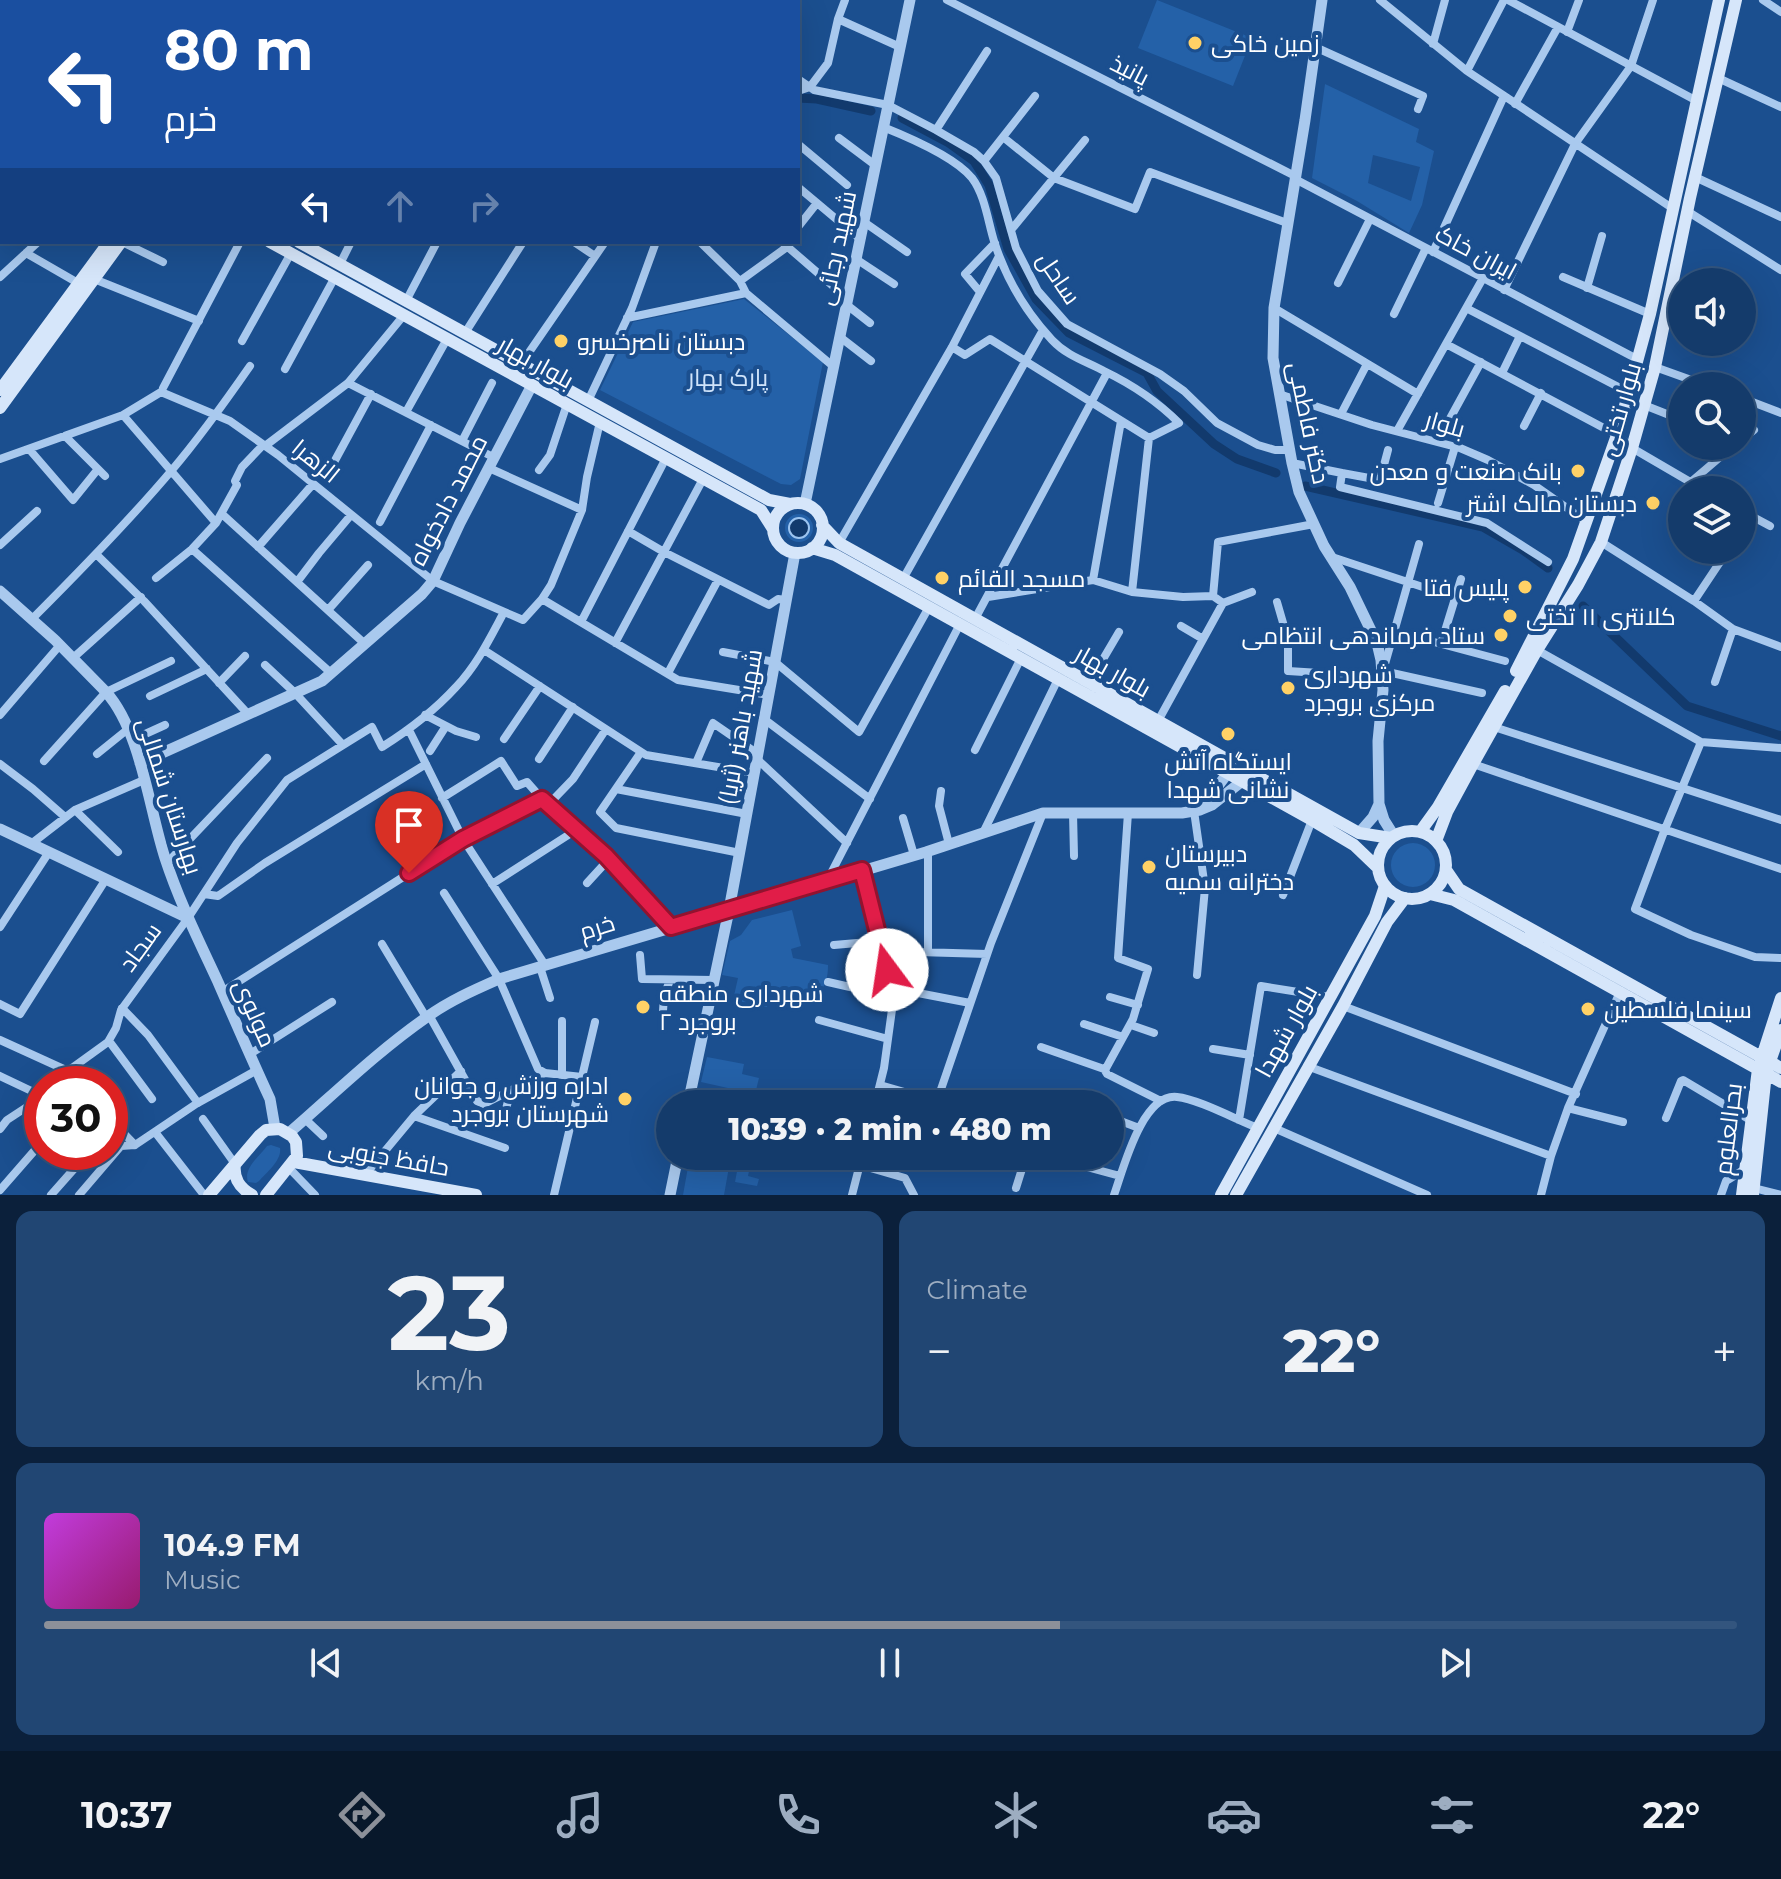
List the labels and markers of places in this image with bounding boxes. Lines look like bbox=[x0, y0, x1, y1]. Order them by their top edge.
place label: زمین خاکی bbox=[1211, 29, 1319, 58]
marker: زمین خاکی bbox=[1186, 34, 1204, 52]
place label: دبستان ناصرخسرو bbox=[577, 327, 745, 356]
marker: دبستان ناصرخسرو bbox=[552, 332, 570, 350]
place label: بانک صنعت و معدن bbox=[1369, 457, 1562, 486]
marker: بانک صنعت و معدن bbox=[1569, 462, 1587, 480]
place label: دبستان مالک اشتر bbox=[1464, 489, 1637, 518]
marker: دبستان مالک اشتر bbox=[1644, 494, 1662, 512]
place label: مسجد القائم bbox=[958, 564, 1085, 595]
marker: مسجد القائم bbox=[933, 569, 951, 587]
place label: پلیس فتا bbox=[1423, 573, 1510, 604]
marker: پلیس فتا bbox=[1516, 578, 1534, 596]
place label: کلانتری ۱۱ تختی bbox=[1526, 602, 1676, 631]
marker: کلانتری ۱۱ تختی bbox=[1501, 607, 1519, 625]
place label: ستاد فرماندهی انتظامی bbox=[1241, 621, 1485, 650]
marker: ستاد فرماندهی انتظامی bbox=[1492, 626, 1510, 644]
place label: شهرداری مرکزی بروجرد bbox=[1304, 660, 1435, 717]
marker: شهرداری مرکزی بروجرد bbox=[1279, 679, 1297, 697]
marker: ایستگاه آتش نشانی شهدا bbox=[1219, 725, 1237, 743]
place label: ایستگاه آتش نشانی شهدا bbox=[1164, 747, 1292, 804]
pin bbox=[375, 791, 443, 873]
place label: دبیرستان دخترانه سمیه bbox=[1165, 839, 1294, 896]
marker: دبیرستان دخترانه سمیه bbox=[1140, 858, 1158, 876]
place label: شهرداری منطقه ۲ بروجرد bbox=[659, 979, 824, 1036]
place label: سینما فلسطین bbox=[1604, 995, 1752, 1024]
marker: شهرداری منطقه ۲ بروجرد bbox=[634, 998, 652, 1016]
marker: سینما فلسطین bbox=[1579, 1000, 1597, 1018]
place label: اداره ورزش و جوانان شهرستان بروجرد bbox=[414, 1071, 609, 1128]
marker: اداره ورزش و جوانان شهرستان بروجرد bbox=[616, 1090, 634, 1108]

